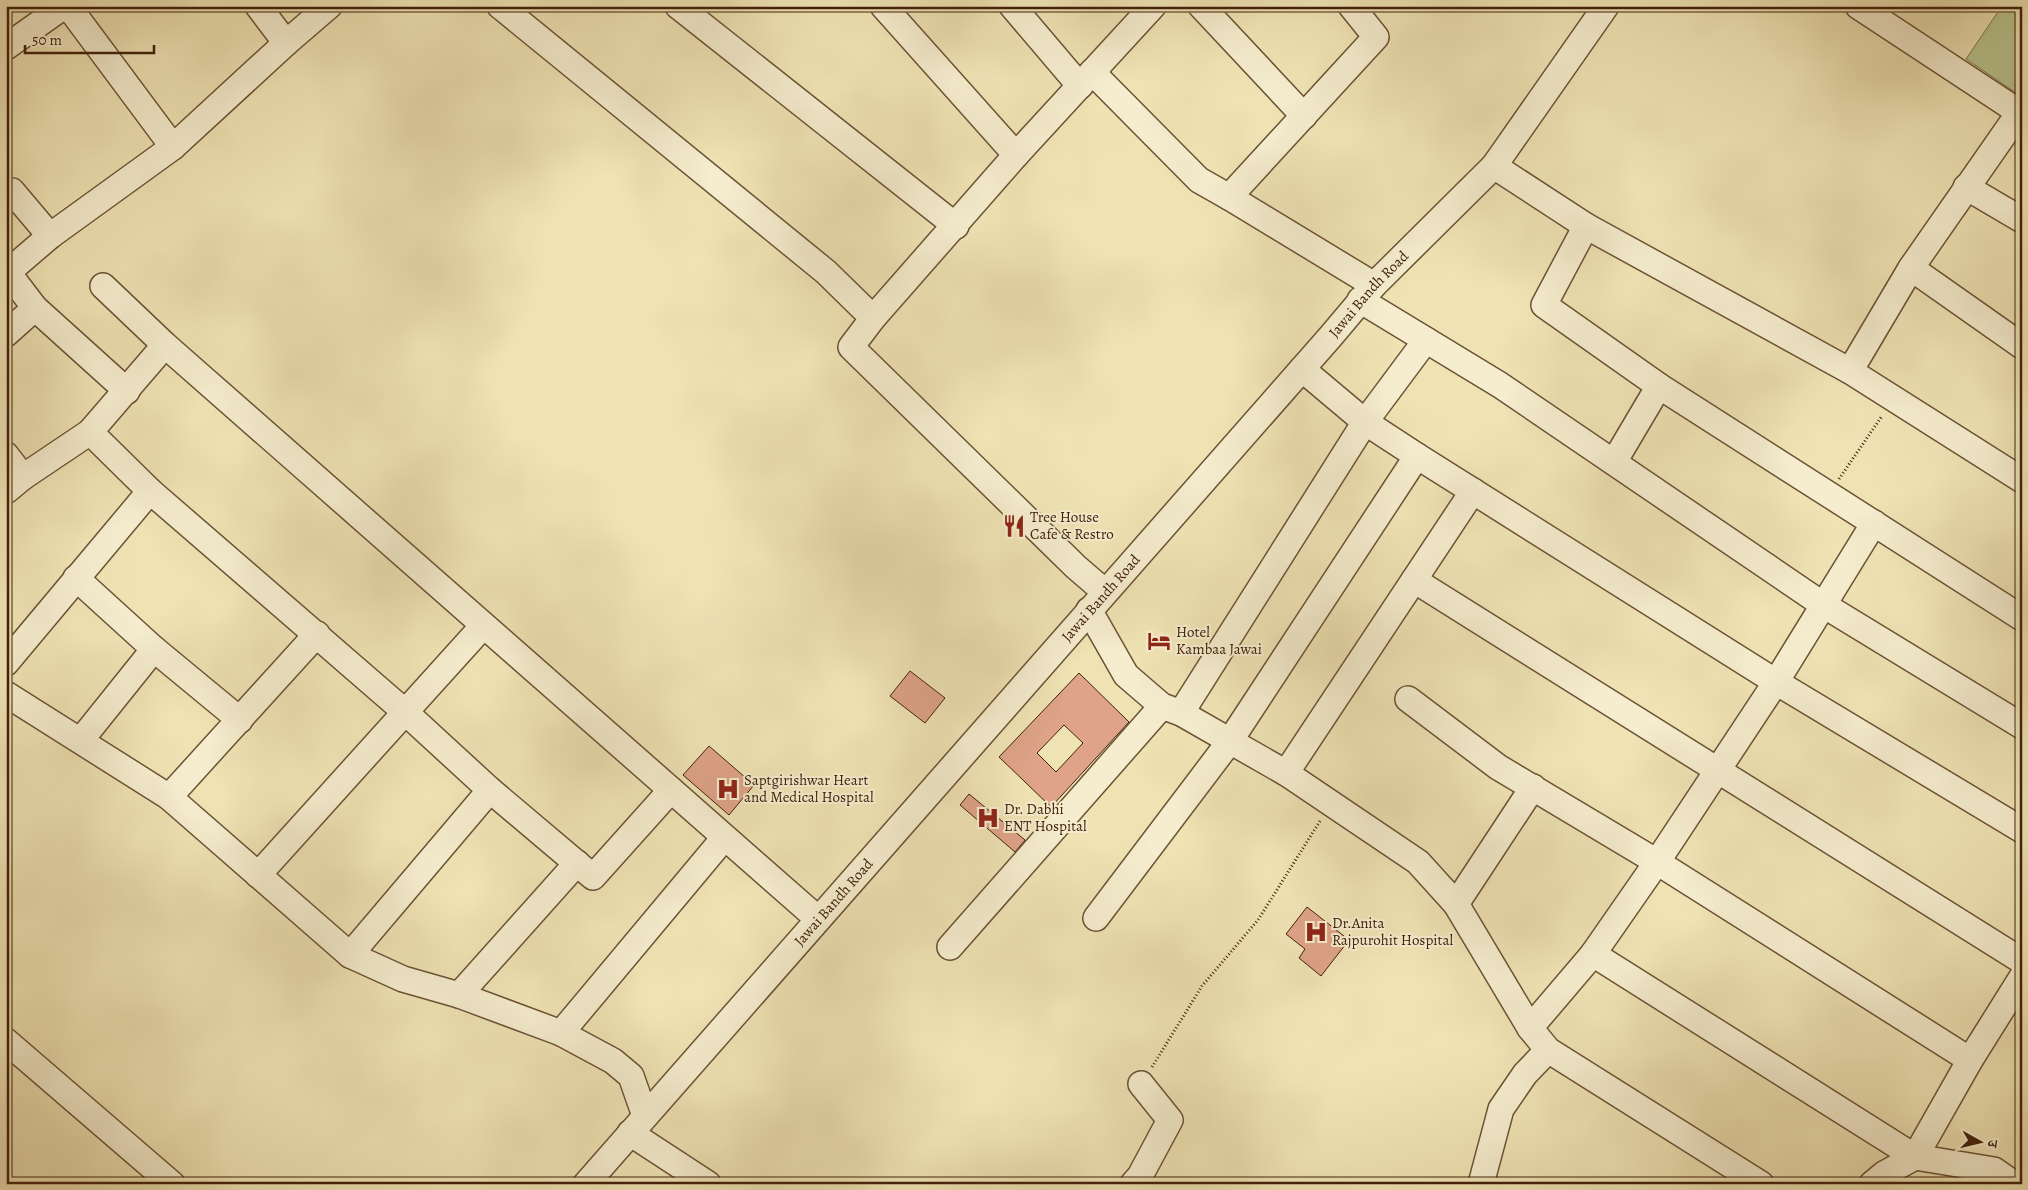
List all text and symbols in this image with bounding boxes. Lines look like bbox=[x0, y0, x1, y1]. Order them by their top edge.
scale bar bbox=[25, 22, 154, 54]
text: 50 m bbox=[32, 30, 62, 50]
street label: Jawai Bandh Road bbox=[1324, 246, 1413, 342]
place label: Tree House Cafe & Restro bbox=[1030, 507, 1114, 544]
restaurant icon: Tree House Cafe & Restro bbox=[1001, 513, 1027, 539]
street label: Jawai Bandh Road bbox=[1057, 549, 1145, 646]
place label: Hotel Kambaa Jawai bbox=[1176, 622, 1262, 659]
hotel icon: Hotel Kambaa Jawai bbox=[1146, 628, 1172, 654]
place label: Saptgirishwar Heart and Medical Hospital bbox=[744, 770, 874, 807]
hospital icon: Saptgirishwar Heart and Medical Hospital bbox=[715, 776, 741, 802]
place label: Dr. Dabhi ENT Hospital bbox=[1004, 799, 1087, 836]
hospital icon: Dr. Dabhi ENT Hospital bbox=[975, 805, 1001, 831]
street label: Jawai Bandh Road bbox=[790, 854, 878, 950]
place label: Dr.Anita Rajpurohit Hospital bbox=[1332, 913, 1453, 950]
hospital icon: Dr.Anita Rajpurohit Hospital bbox=[1303, 919, 1329, 945]
north arrow bbox=[1956, 1118, 2006, 1168]
text: उ bbox=[1982, 1138, 2002, 1149]

